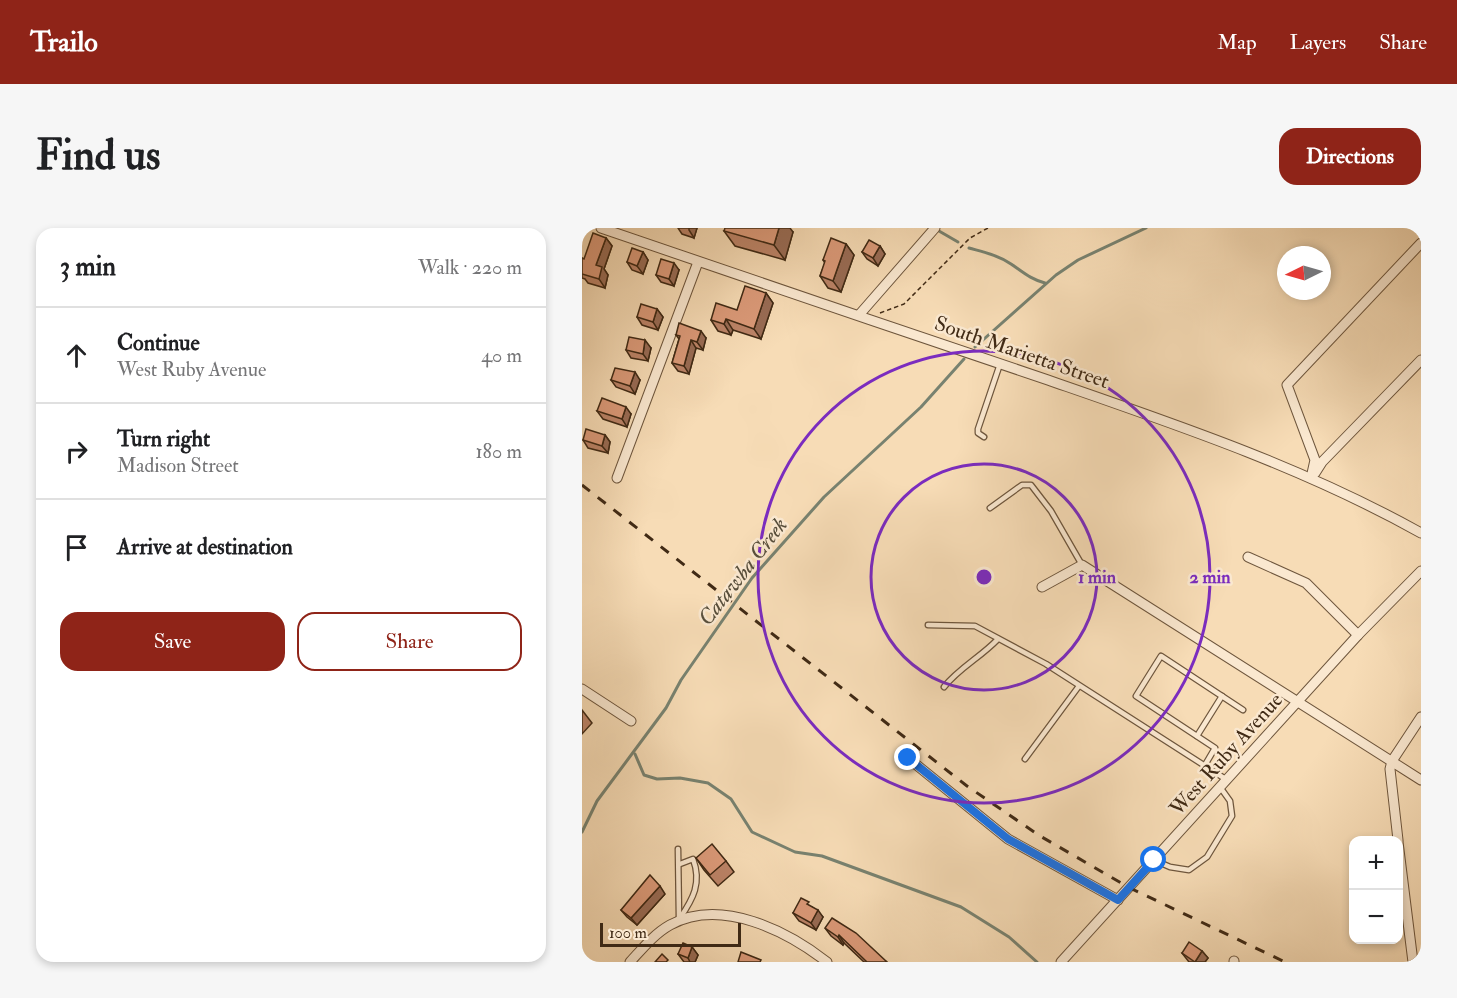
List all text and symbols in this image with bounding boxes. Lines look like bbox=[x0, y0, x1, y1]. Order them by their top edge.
text: Trailo bbox=[30, 25, 98, 60]
text: Map bbox=[1217, 29, 1257, 56]
text: Layers bbox=[1290, 29, 1346, 56]
text: Share bbox=[1379, 29, 1427, 56]
button: Directions bbox=[1279, 128, 1421, 185]
text: Find us bbox=[36, 130, 160, 182]
north arrow bbox=[1277, 246, 1331, 300]
text: 3 min bbox=[60, 251, 116, 283]
text: Walk · 220 m bbox=[418, 255, 522, 280]
street label: South Marietta Street bbox=[931, 310, 1113, 395]
text: Continue bbox=[117, 329, 200, 357]
icon: ahead bbox=[60, 339, 93, 372]
text: 40 m bbox=[481, 343, 522, 368]
text: West Ruby Avenue bbox=[117, 357, 266, 382]
text: Turn right bbox=[117, 425, 210, 453]
icon: right bbox=[60, 435, 93, 468]
text: 180 m bbox=[475, 439, 522, 464]
text: Madison Street bbox=[117, 453, 239, 478]
water label: Catawba Creek bbox=[692, 512, 794, 631]
icon: arrive bbox=[60, 531, 93, 564]
text: Arrive at destination bbox=[117, 533, 293, 561]
text: 1 min bbox=[1078, 566, 1117, 589]
text: 2 min bbox=[1190, 566, 1231, 589]
centre of rings bbox=[974, 567, 994, 587]
button: Save bbox=[60, 612, 285, 671]
button: Share bbox=[297, 612, 522, 671]
street label: West Ruby Avenue bbox=[1163, 687, 1289, 822]
route end bbox=[894, 744, 920, 770]
map controls bbox=[1349, 836, 1403, 944]
button: + bbox=[1349, 836, 1403, 890]
route start bbox=[1140, 846, 1166, 872]
button: − bbox=[1349, 890, 1403, 944]
scale bar bbox=[600, 920, 741, 948]
text: 100 m bbox=[609, 923, 647, 943]

